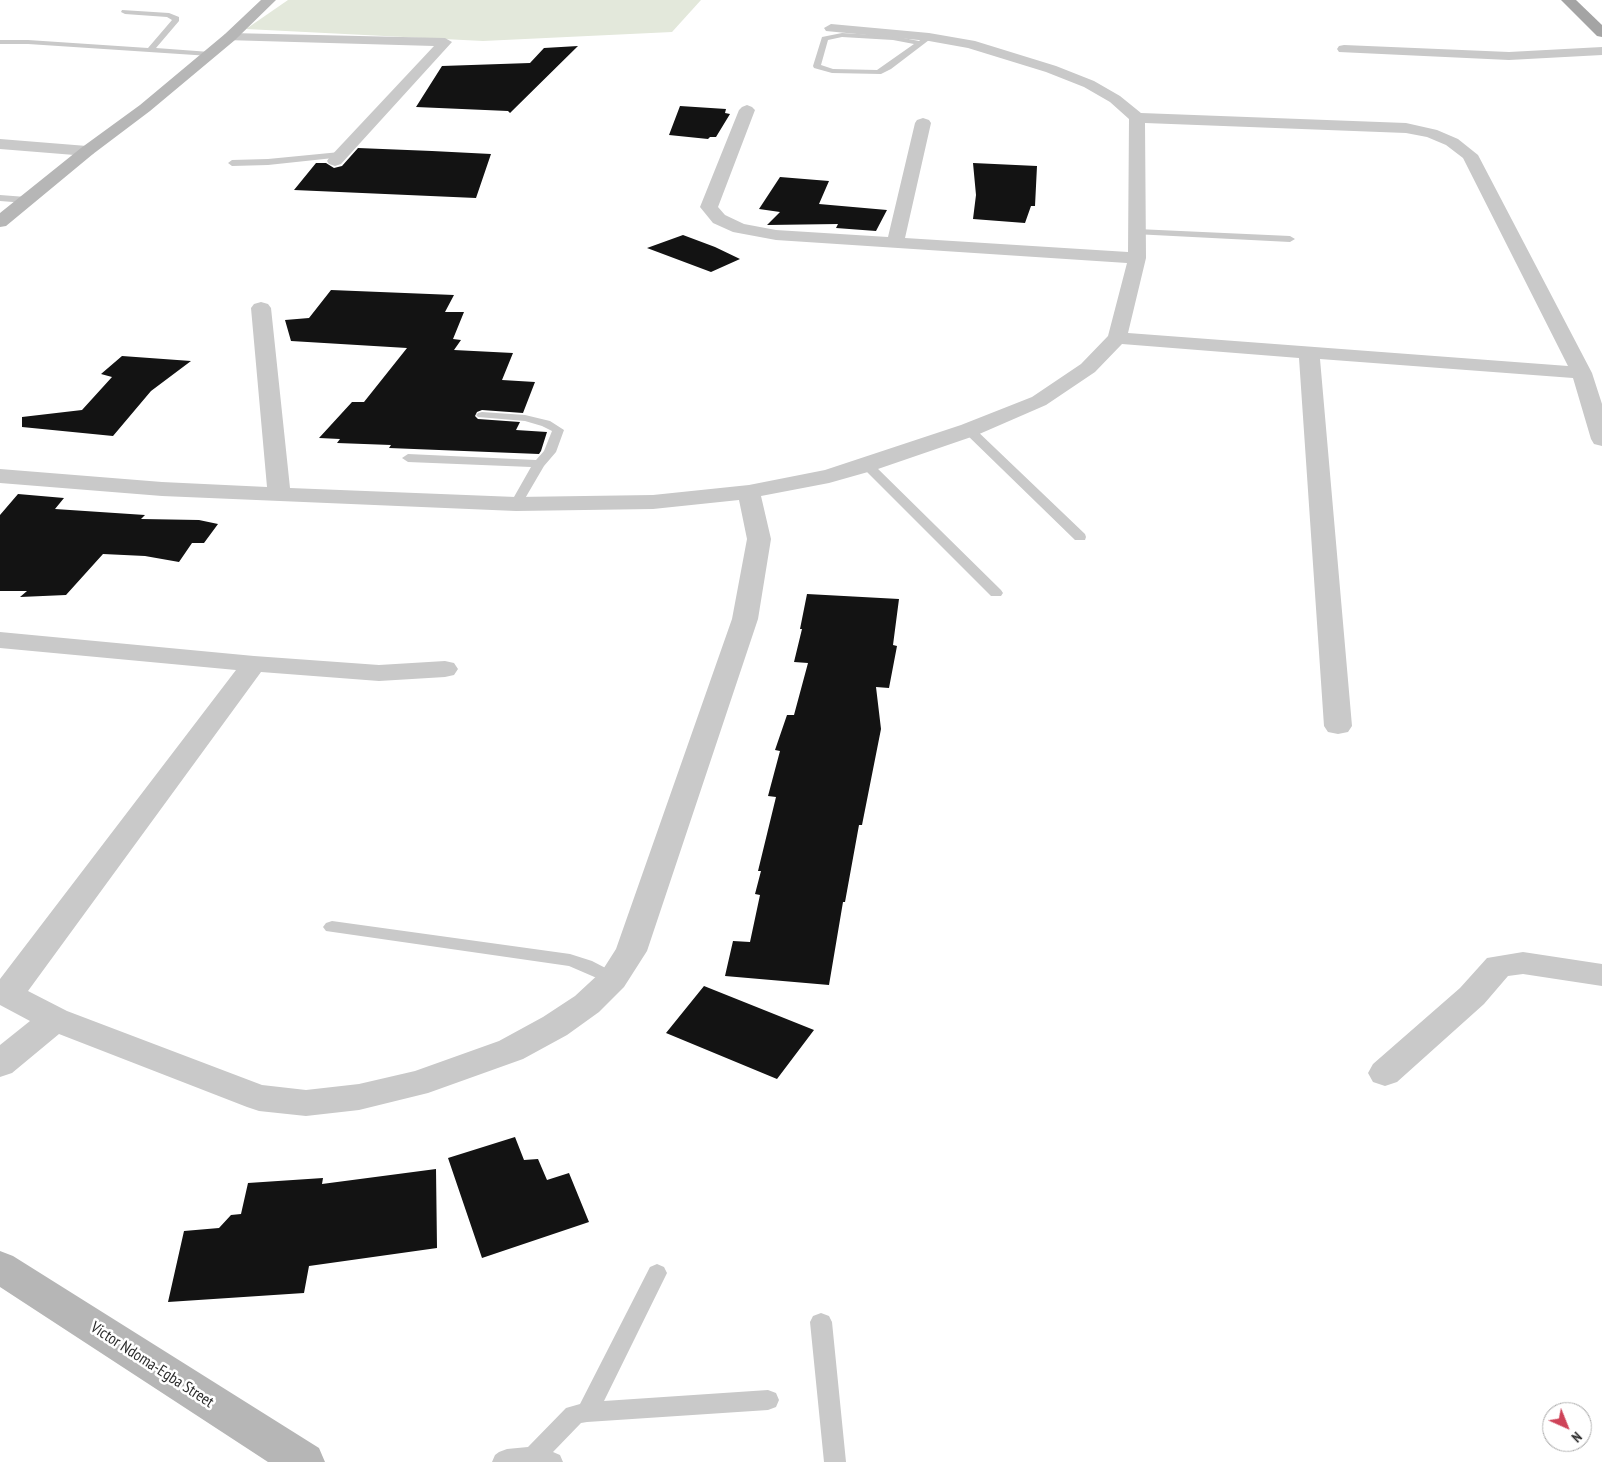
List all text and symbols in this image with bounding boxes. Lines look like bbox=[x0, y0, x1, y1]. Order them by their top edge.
street label: Victor Ndoma-Egba Street bbox=[87, 1318, 217, 1412]
north arrow bbox=[1542, 1402, 1592, 1452]
text: N bbox=[1568, 1428, 1586, 1446]

